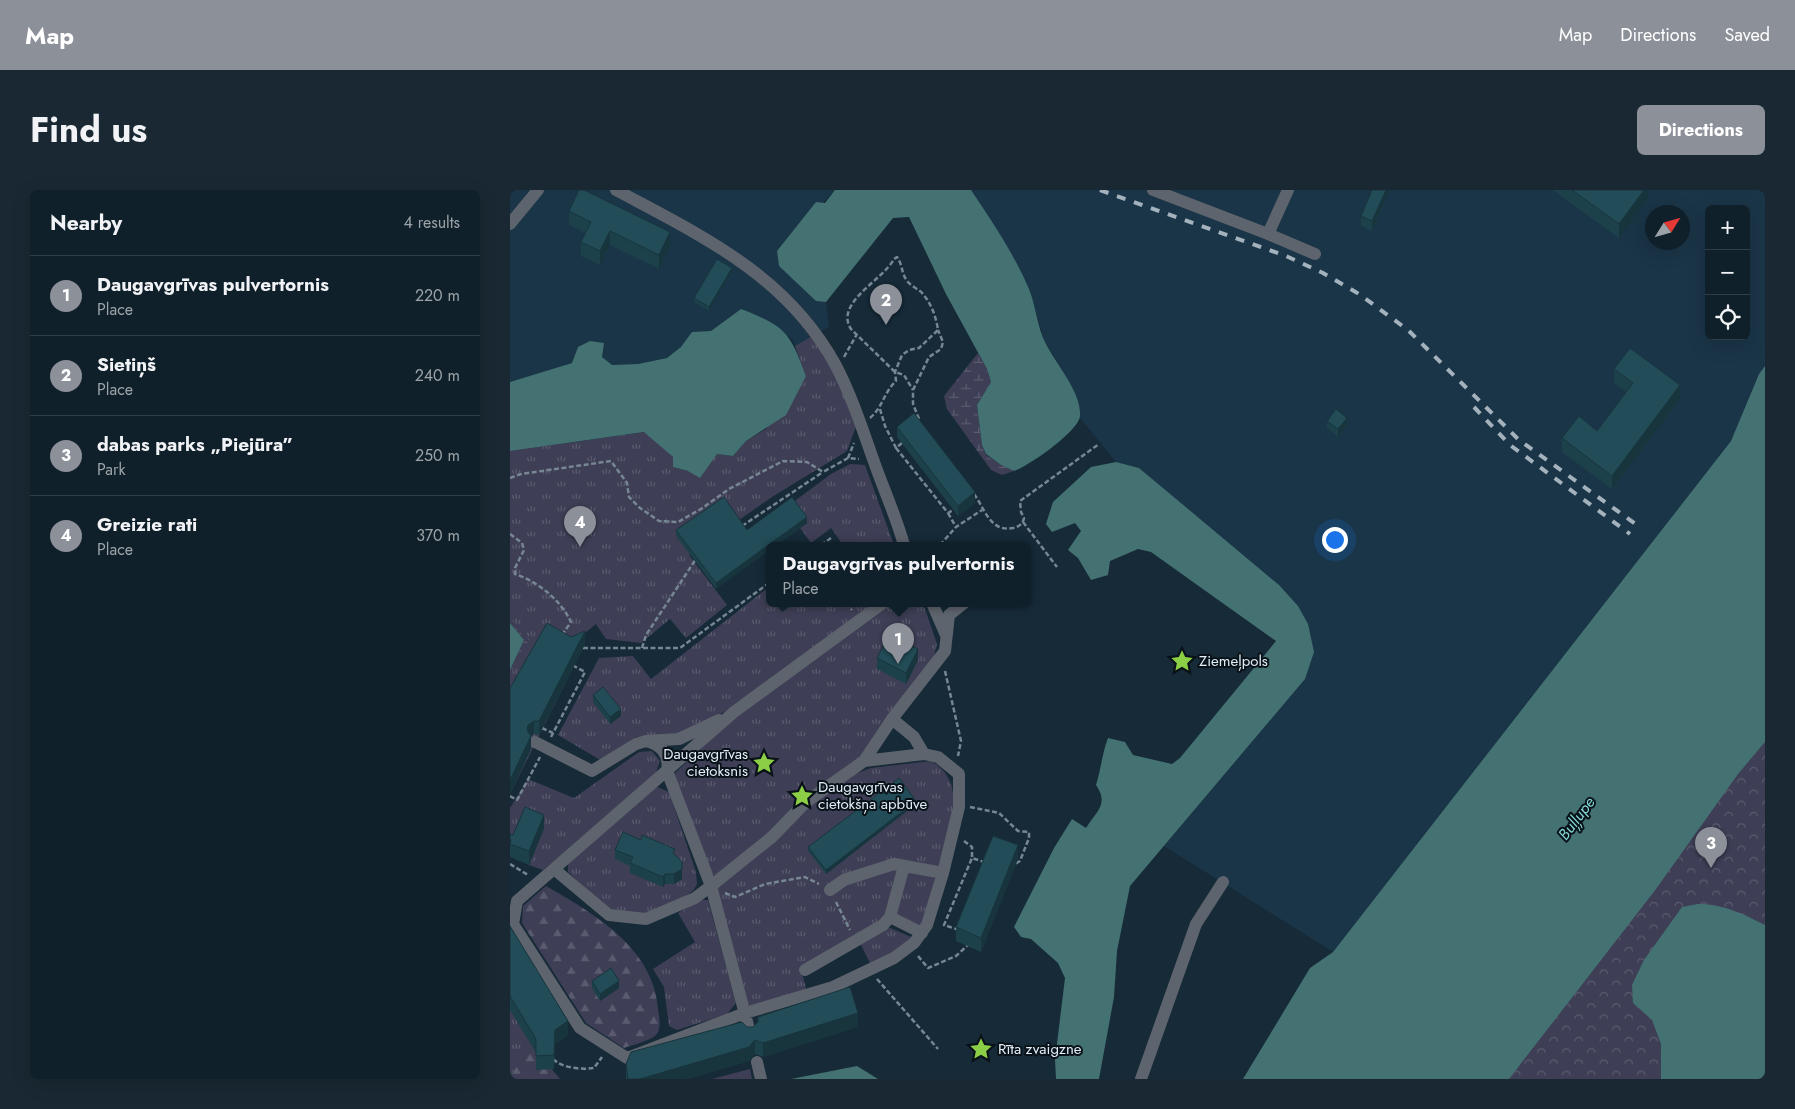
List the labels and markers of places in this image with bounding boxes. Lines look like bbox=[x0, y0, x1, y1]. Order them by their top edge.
pin: 2 bbox=[870, 284, 902, 325]
pin: 4 bbox=[564, 506, 596, 547]
pin: 1 bbox=[882, 623, 914, 664]
place icon: Ziemeļpols bbox=[1169, 648, 1195, 674]
place label: Ziemeļpols bbox=[1199, 650, 1268, 672]
place label: Daugavgrīvas cietoksnis bbox=[663, 743, 748, 782]
place icon: Daugavgrīvas cietoksnis bbox=[751, 750, 777, 776]
place label: Daugavgrīvas cietokšņa apbūve bbox=[818, 776, 927, 815]
place icon: Daugavgrīvas cietokšņa apbūve bbox=[789, 783, 815, 809]
pin: 3 bbox=[1695, 827, 1727, 868]
place icon: Rīta zvaigzne bbox=[968, 1036, 994, 1062]
place label: Rīta zvaigzne bbox=[998, 1038, 1082, 1060]

